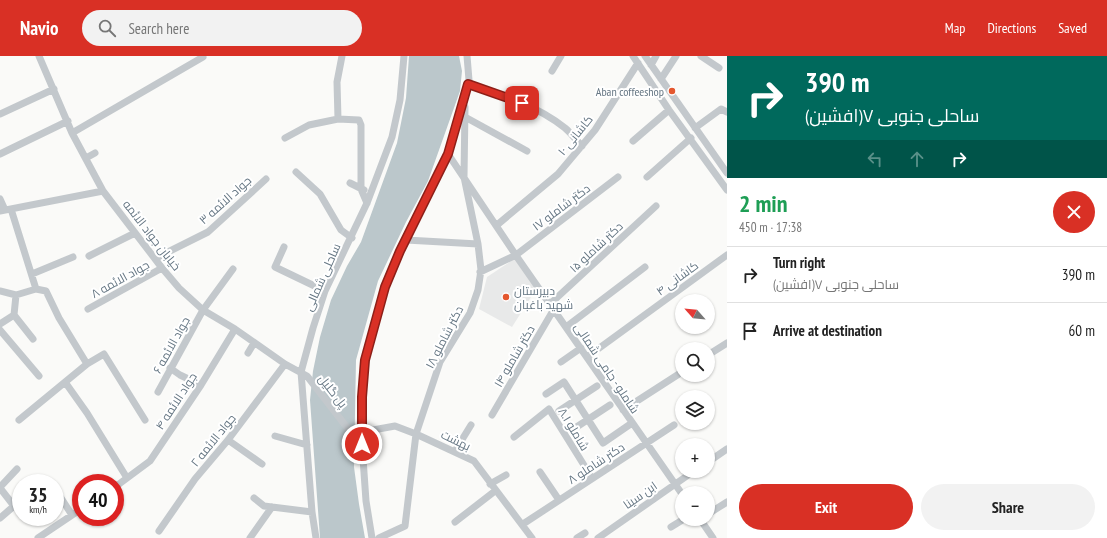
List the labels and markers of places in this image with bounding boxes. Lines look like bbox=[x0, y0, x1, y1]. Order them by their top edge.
place label: Aban coffeeshop bbox=[596, 84, 664, 99]
pin bbox=[505, 86, 539, 120]
marker: Aban coffeeshop bbox=[667, 86, 677, 96]
place label: دبیرستان شهید باغبان bbox=[514, 283, 573, 312]
marker: دبیرستان شهید باغبان bbox=[501, 292, 511, 302]

